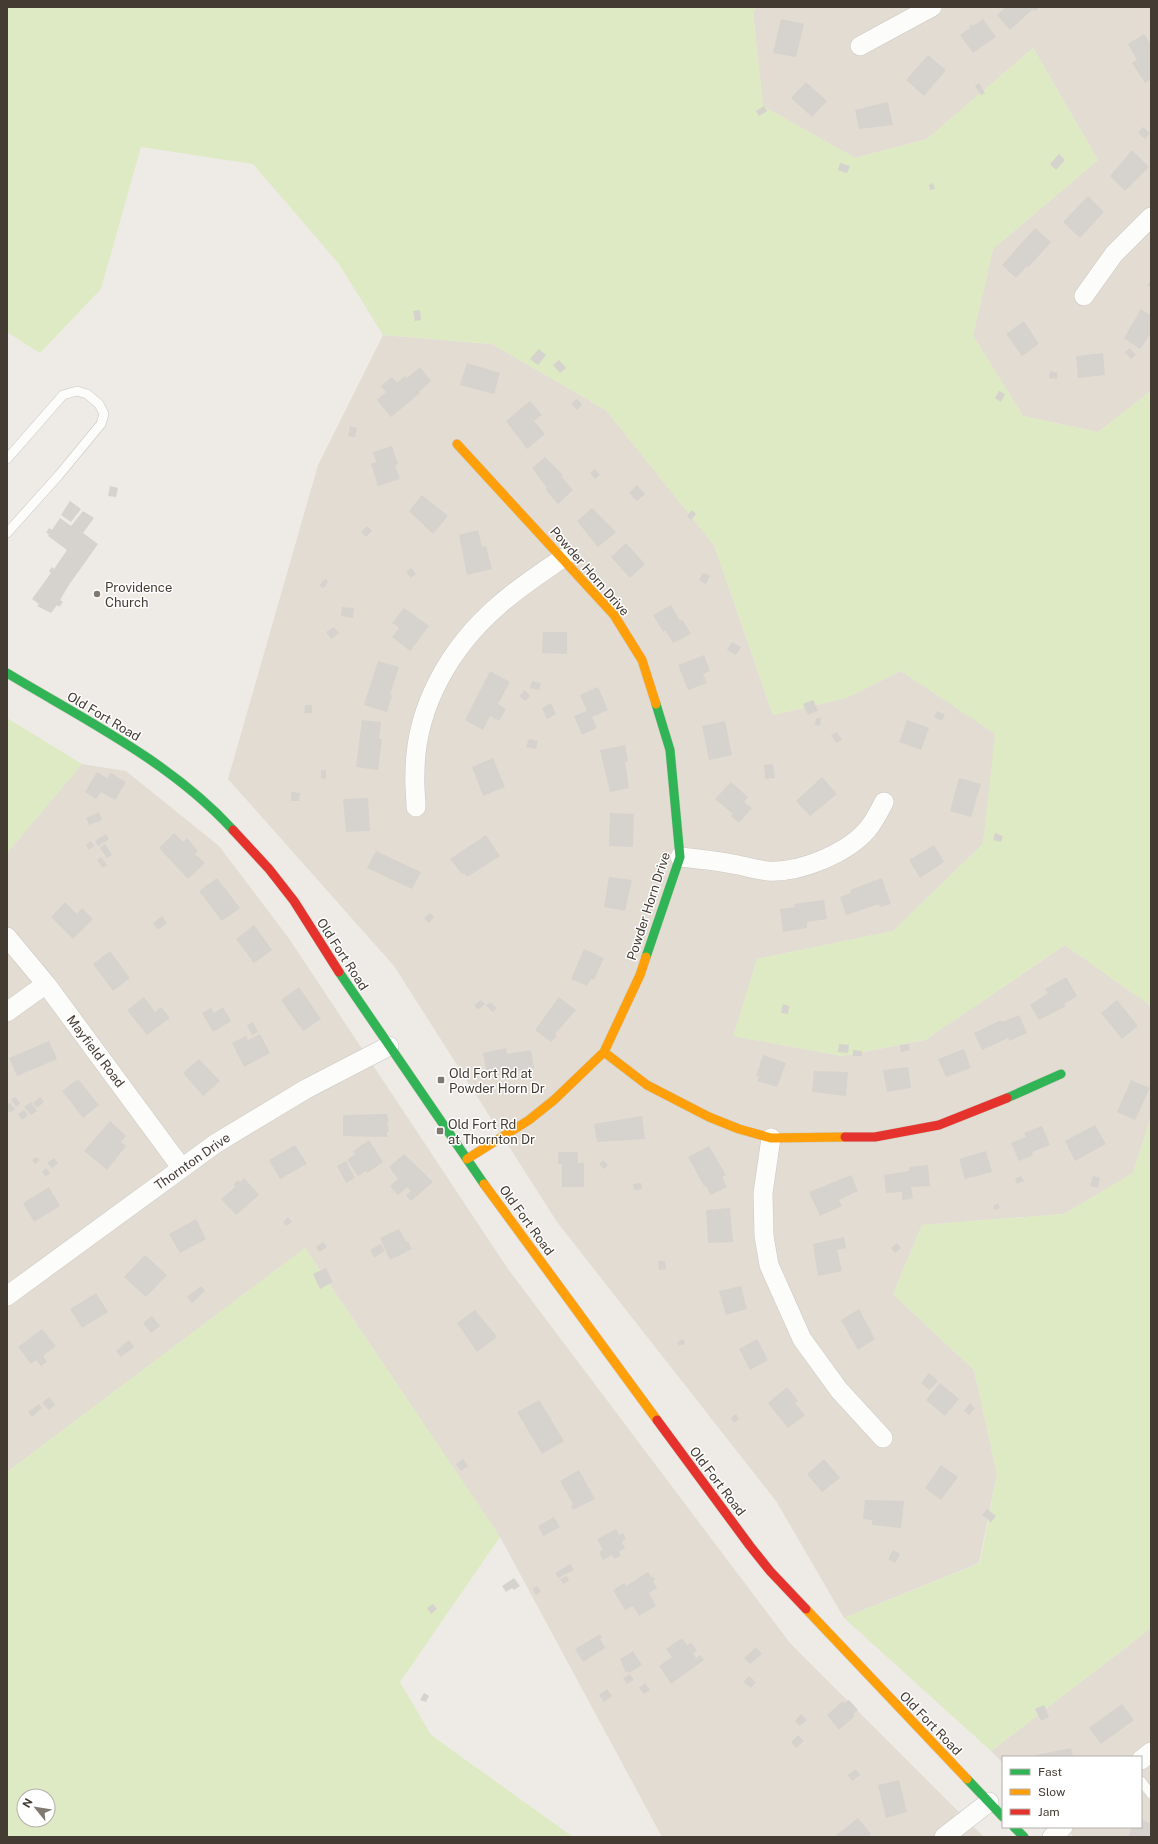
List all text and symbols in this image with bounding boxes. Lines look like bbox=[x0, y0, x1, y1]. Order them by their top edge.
street label: Powder Horn Drive bbox=[547, 524, 632, 619]
place label: Providence Church bbox=[105, 580, 172, 610]
marker: Providence Church bbox=[92, 589, 102, 599]
street label: Old Fort Road bbox=[64, 689, 143, 744]
street label: Powder Horn Drive bbox=[624, 850, 673, 962]
street label: Old Fort Road bbox=[314, 915, 371, 993]
street label: Mayfield Road bbox=[64, 1012, 128, 1090]
place label: Old Fort Rd at Powder Horn Dr bbox=[449, 1066, 545, 1096]
marker: Old Fort Rd at Powder Horn Dr bbox=[436, 1075, 446, 1085]
place label: Old Fort Rd at Thornton Dr bbox=[448, 1117, 535, 1147]
marker: Old Fort Rd at Thornton Dr bbox=[435, 1126, 445, 1136]
street label: Thornton Drive bbox=[152, 1130, 233, 1193]
street label: Old Fort Road bbox=[496, 1182, 557, 1258]
street label: Old Fort Road bbox=[687, 1444, 748, 1519]
street label: Old Fort Road bbox=[897, 1688, 965, 1758]
legend bbox=[1002, 1756, 1142, 1828]
text: Fast bbox=[1038, 1765, 1063, 1779]
text: Slow bbox=[1038, 1785, 1066, 1799]
north arrow bbox=[16, 1788, 56, 1828]
text: N bbox=[20, 1796, 35, 1810]
text: Jam bbox=[1038, 1805, 1060, 1819]

